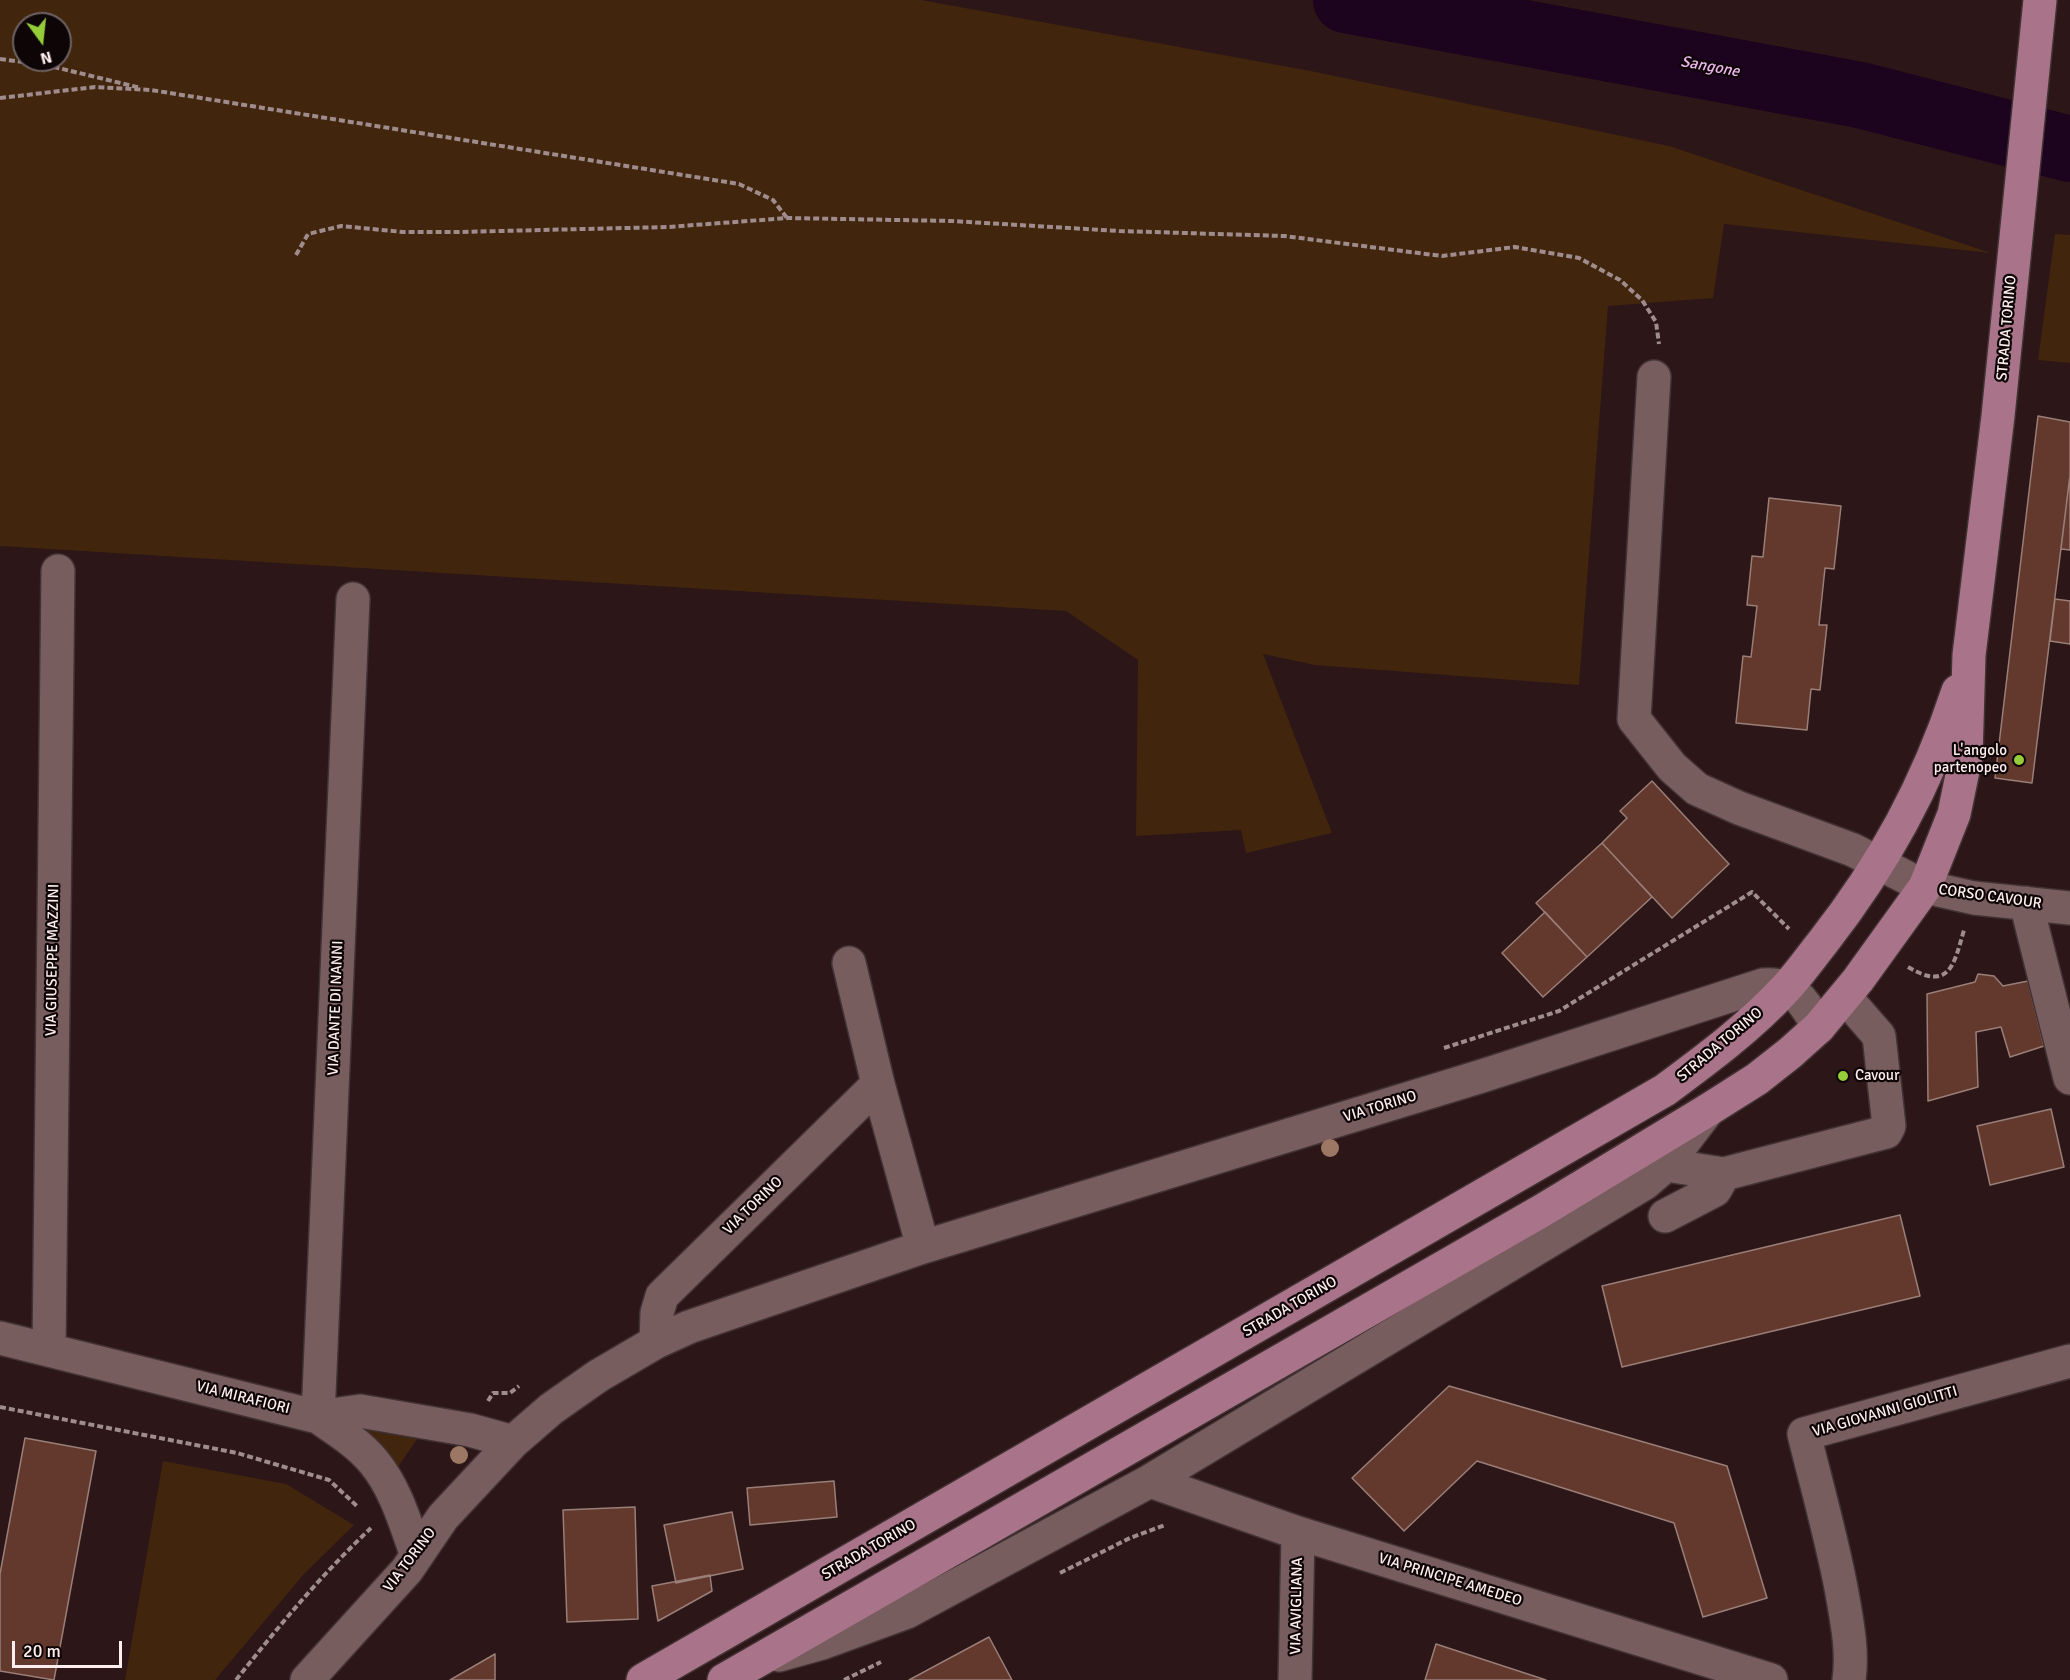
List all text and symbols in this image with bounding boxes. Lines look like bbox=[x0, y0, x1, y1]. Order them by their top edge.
north arrow bbox=[12, 12, 72, 72]
text: N bbox=[38, 46, 54, 69]
water label: Sangone bbox=[1679, 52, 1741, 82]
street label: STRADA TORINO bbox=[1993, 275, 2021, 381]
place label: L'angolo partenopeo bbox=[1934, 742, 2007, 777]
marker: L'angolo partenopeo bbox=[2012, 753, 2026, 767]
street label: CORSO CAVOUR bbox=[1937, 881, 2043, 913]
street label: VIA GIUSEPPE MAZZINI bbox=[43, 884, 63, 1036]
street label: VIA DANTE DI NANNI bbox=[325, 940, 347, 1076]
street label: STRADA TORINO bbox=[1674, 1004, 1766, 1086]
place label: Cavour bbox=[1855, 1067, 1899, 1085]
marker: Cavour bbox=[1836, 1069, 1850, 1083]
street label: VIA TORINO bbox=[1341, 1087, 1419, 1127]
street label: VIA TORINO bbox=[719, 1173, 787, 1239]
street label: STRADA TORINO bbox=[1240, 1273, 1340, 1341]
street label: VIA MIRAFIORI bbox=[194, 1378, 292, 1418]
street label: VIA GIOVANNI GIOLITTI bbox=[1810, 1383, 1960, 1441]
street label: STRADA TORINO bbox=[819, 1516, 919, 1584]
street label: VIA TORINO bbox=[380, 1524, 440, 1596]
street label: VIA PRINCIPE AMEDEO bbox=[1376, 1550, 1524, 1610]
street label: VIA AVIGLIANA bbox=[1287, 1557, 1307, 1655]
scale bar bbox=[15, 1629, 124, 1667]
text: 20 m bbox=[23, 1640, 61, 1662]

